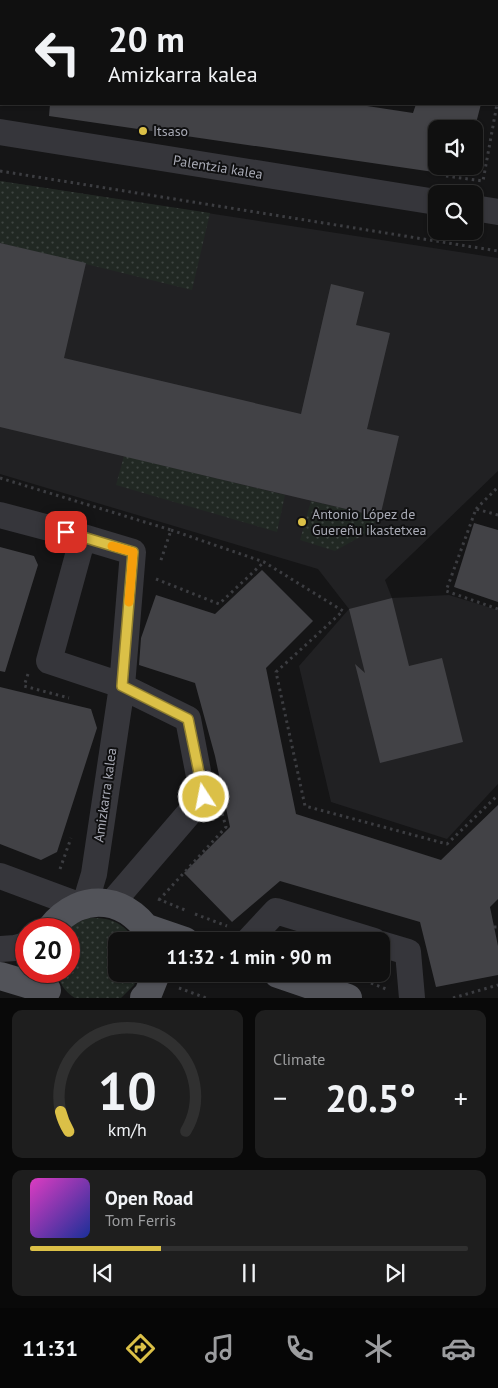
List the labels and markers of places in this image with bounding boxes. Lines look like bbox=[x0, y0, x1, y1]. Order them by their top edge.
place label: Itsaso bbox=[153, 122, 188, 140]
marker: Itsaso bbox=[137, 125, 149, 137]
place label: Antonio López de Guereñu ikastetxea bbox=[312, 505, 427, 539]
pin bbox=[45, 511, 87, 553]
marker: Antonio López de Guereñu ikastetxea bbox=[296, 516, 308, 528]

